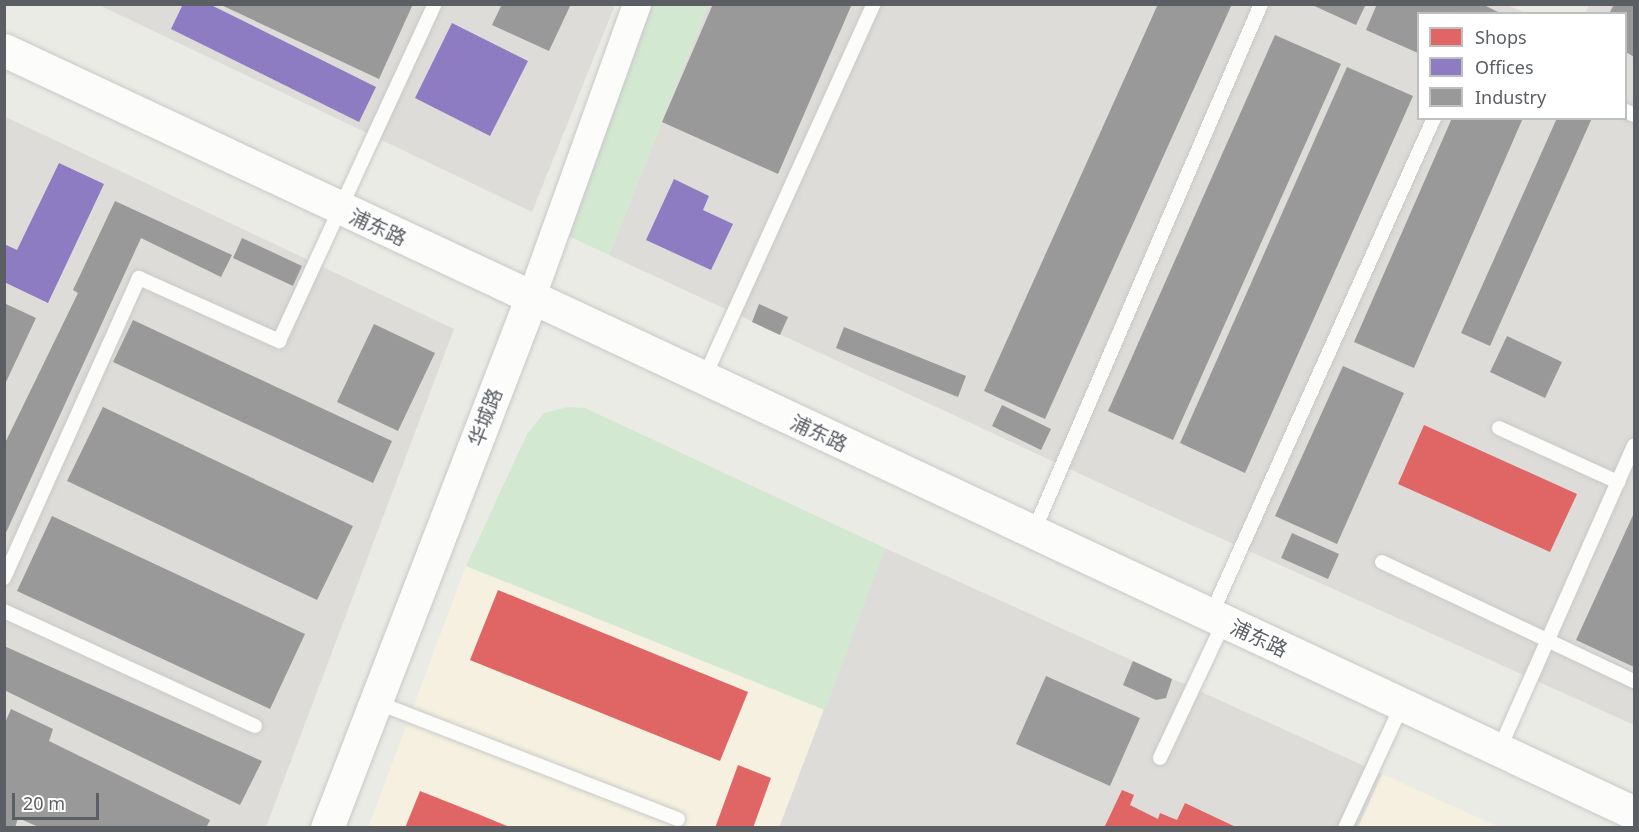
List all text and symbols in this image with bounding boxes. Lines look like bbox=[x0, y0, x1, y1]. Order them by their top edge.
legend bbox=[1417, 12, 1627, 120]
text: Shops bbox=[1475, 25, 1527, 49]
text: Offices bbox=[1475, 55, 1534, 79]
text: Industry bbox=[1475, 85, 1546, 109]
street label: 浦东路 bbox=[346, 203, 410, 251]
street label: 华城路 bbox=[463, 385, 507, 449]
street label: 浦东路 bbox=[787, 409, 851, 457]
street label: 浦东路 bbox=[1227, 614, 1291, 662]
scale bar bbox=[15, 781, 102, 819]
text: 20 m bbox=[23, 791, 65, 815]

